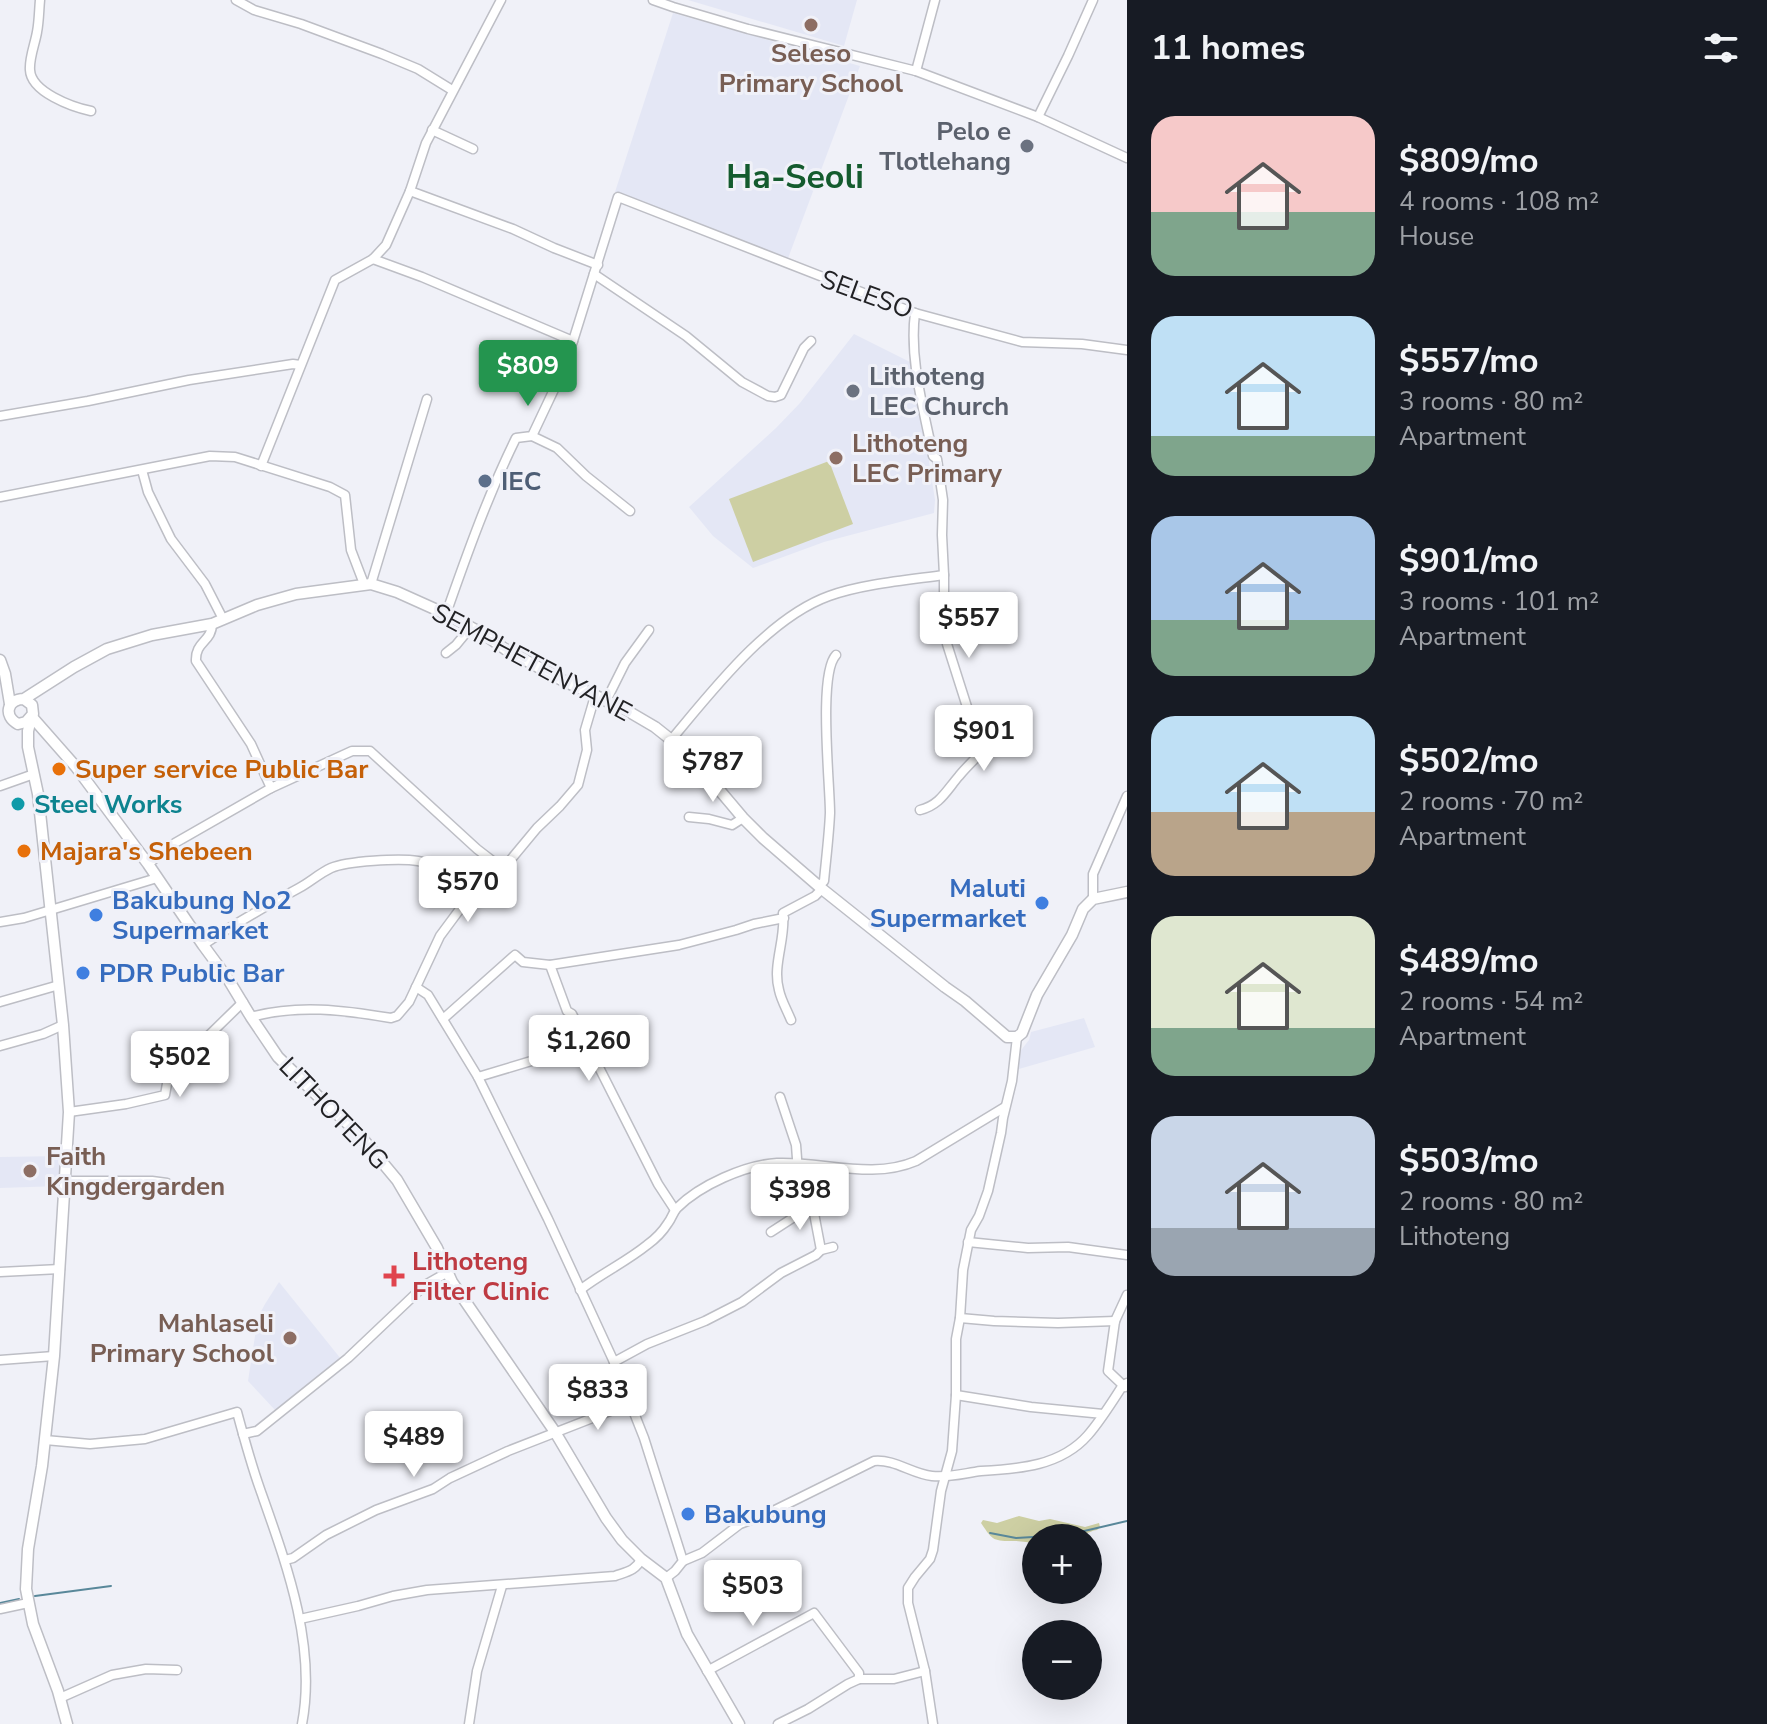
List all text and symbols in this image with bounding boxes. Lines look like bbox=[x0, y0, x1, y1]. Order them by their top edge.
marker: Seleso Primary School bbox=[802, 16, 820, 34]
text: 11 homes bbox=[1151, 25, 1305, 71]
icon: filters bbox=[1699, 26, 1743, 70]
place label: Seleso Primary School bbox=[719, 36, 904, 101]
place label: Pelo e Tlotlehang bbox=[879, 114, 1011, 179]
marker: Pelo e Tlotlehang bbox=[1018, 137, 1036, 155]
text: $809/mo bbox=[1399, 138, 1539, 184]
icon: home bbox=[1215, 148, 1311, 244]
district label: Ha-Seoli bbox=[726, 154, 864, 200]
text: 4 rooms · 108 m² bbox=[1399, 184, 1599, 219]
text: House bbox=[1399, 219, 1474, 254]
street label: SELESO bbox=[816, 262, 918, 327]
text: $557/mo bbox=[1399, 338, 1539, 384]
pin: $809 bbox=[481, 340, 575, 408]
text: $809 bbox=[497, 348, 559, 383]
icon: home bbox=[1215, 348, 1311, 444]
place label: Lithoteng LEC Church bbox=[869, 359, 1009, 424]
marker: Lithoteng LEC Church bbox=[844, 382, 862, 400]
text: 3 rooms · 80 m² bbox=[1399, 384, 1583, 419]
text: Apartment bbox=[1399, 419, 1526, 454]
place label: Lithoteng LEC Primary bbox=[852, 426, 1002, 491]
marker: Lithoteng LEC Primary bbox=[827, 449, 845, 467]
place label: IEC bbox=[501, 464, 541, 499]
marker: IEC bbox=[476, 472, 494, 490]
text: $901/mo bbox=[1399, 538, 1539, 584]
icon: home bbox=[1215, 548, 1311, 644]
text: 3 rooms · 101 m² bbox=[1399, 584, 1599, 619]
pin: $557 bbox=[922, 592, 1016, 660]
street label: SEMPHETENYANE bbox=[426, 595, 638, 730]
text: $557 bbox=[938, 600, 1000, 635]
text: Apartment bbox=[1399, 619, 1526, 654]
pin: $901 bbox=[937, 705, 1031, 773]
text: $901 bbox=[953, 713, 1015, 748]
pin: $787 bbox=[666, 736, 760, 804]
text: $502/mo bbox=[1399, 738, 1539, 784]
text: $787 bbox=[682, 744, 744, 779]
icon: home bbox=[1215, 748, 1311, 844]
place label: Super service Public Bar bbox=[75, 752, 369, 787]
marker: Super service Public Bar bbox=[50, 760, 68, 778]
text: 2 rooms · 70 m² bbox=[1399, 784, 1583, 819]
place label: Steel Works bbox=[34, 787, 183, 822]
marker: Steel Works bbox=[9, 795, 27, 813]
text: Apartment bbox=[1399, 819, 1526, 854]
place label: Majara's Shebeen bbox=[40, 834, 253, 869]
marker: Majara's Shebeen bbox=[15, 842, 33, 860]
pin: $570 bbox=[421, 856, 515, 924]
text: $570 bbox=[437, 864, 499, 899]
place label: Maluti Supermarket bbox=[870, 871, 1027, 936]
place label: Bakubung No2 Supermarket bbox=[112, 883, 292, 948]
marker: Maluti Supermarket bbox=[1033, 894, 1051, 912]
marker: Bakubung No2 Supermarket bbox=[87, 906, 105, 924]
text: $489/mo bbox=[1399, 938, 1539, 984]
icon: home bbox=[1215, 948, 1311, 1044]
place label: PDR Public Bar bbox=[99, 956, 285, 991]
marker: PDR Public Bar bbox=[74, 964, 92, 982]
text: 2 rooms · 54 m² bbox=[1399, 984, 1583, 1019]
pin: $1,260 bbox=[524, 1015, 654, 1083]
text: Apartment bbox=[1399, 1019, 1526, 1054]
text: $1,260 bbox=[547, 1023, 631, 1058]
pin: $502 bbox=[133, 1031, 227, 1099]
text: $502 bbox=[149, 1039, 211, 1074]
street label: LITHOTENG bbox=[271, 1049, 396, 1177]
text: $503/mo bbox=[1399, 1138, 1539, 1184]
place label: Faith Kingdergarden bbox=[46, 1139, 225, 1204]
icon: home bbox=[1215, 1148, 1311, 1244]
marker: Faith Kingdergarden bbox=[21, 1162, 39, 1180]
pin: $398 bbox=[753, 1164, 847, 1232]
text: $398 bbox=[769, 1172, 831, 1207]
text: 2 rooms · 80 m² bbox=[1399, 1184, 1583, 1219]
text: Lithoteng bbox=[1399, 1219, 1510, 1254]
place label: Lithoteng Filter Clinic bbox=[412, 1244, 549, 1309]
marker: Lithoteng Filter Clinic bbox=[383, 1265, 405, 1287]
place label: Mahlaseli Primary School bbox=[90, 1306, 275, 1371]
marker: Mahlaseli Primary School bbox=[281, 1329, 299, 1347]
pin: $833 bbox=[551, 1364, 645, 1432]
text: $833 bbox=[567, 1372, 629, 1407]
pin: $489 bbox=[367, 1411, 461, 1479]
text: $489 bbox=[383, 1419, 445, 1454]
place label: Bakubung bbox=[704, 1497, 827, 1532]
marker: Bakubung bbox=[679, 1505, 697, 1523]
map controls bbox=[1022, 1524, 1102, 1700]
button: + bbox=[1022, 1524, 1102, 1604]
pin: $503 bbox=[706, 1560, 800, 1628]
text: $503 bbox=[722, 1568, 784, 1603]
button: − bbox=[1022, 1620, 1102, 1700]

